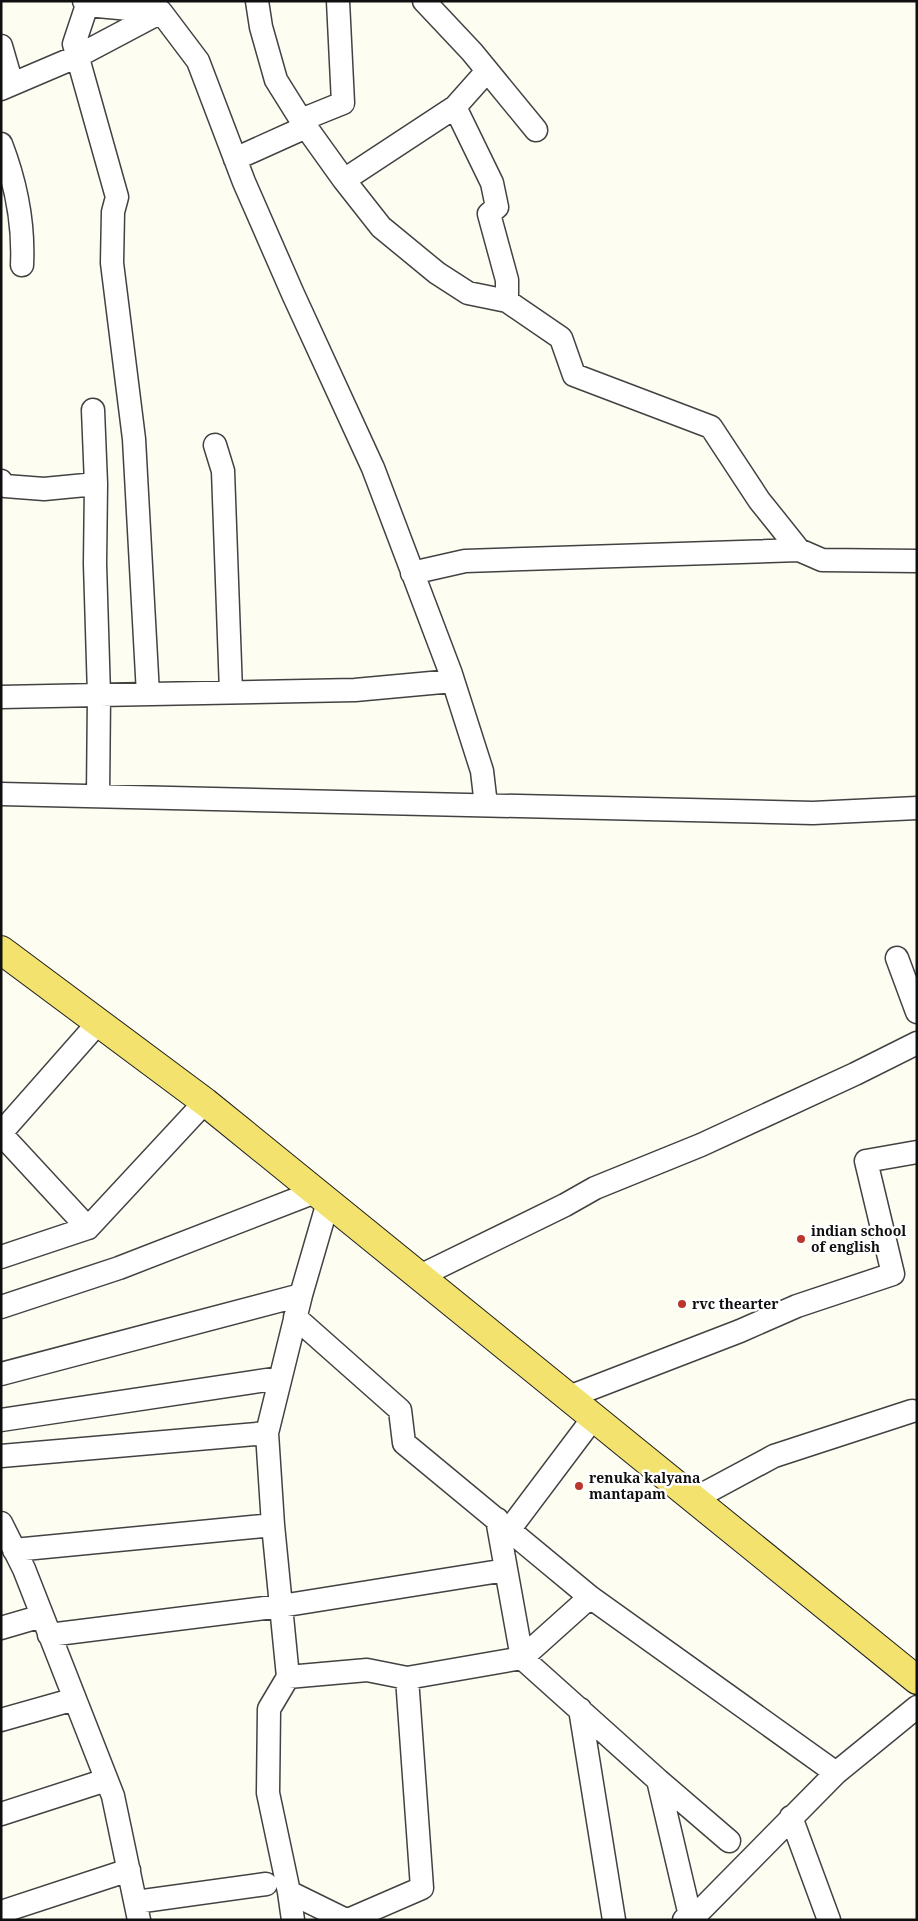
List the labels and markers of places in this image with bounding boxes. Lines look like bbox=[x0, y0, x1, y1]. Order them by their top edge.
place label: indian school of english bbox=[811, 1221, 906, 1256]
marker: indian school of english bbox=[795, 1233, 807, 1245]
place label: rvc thearter bbox=[692, 1294, 779, 1313]
marker: rvc thearter bbox=[676, 1298, 688, 1310]
place label: renuka kalyana mantapam bbox=[589, 1468, 700, 1503]
marker: renuka kalyana mantapam bbox=[573, 1480, 585, 1492]

